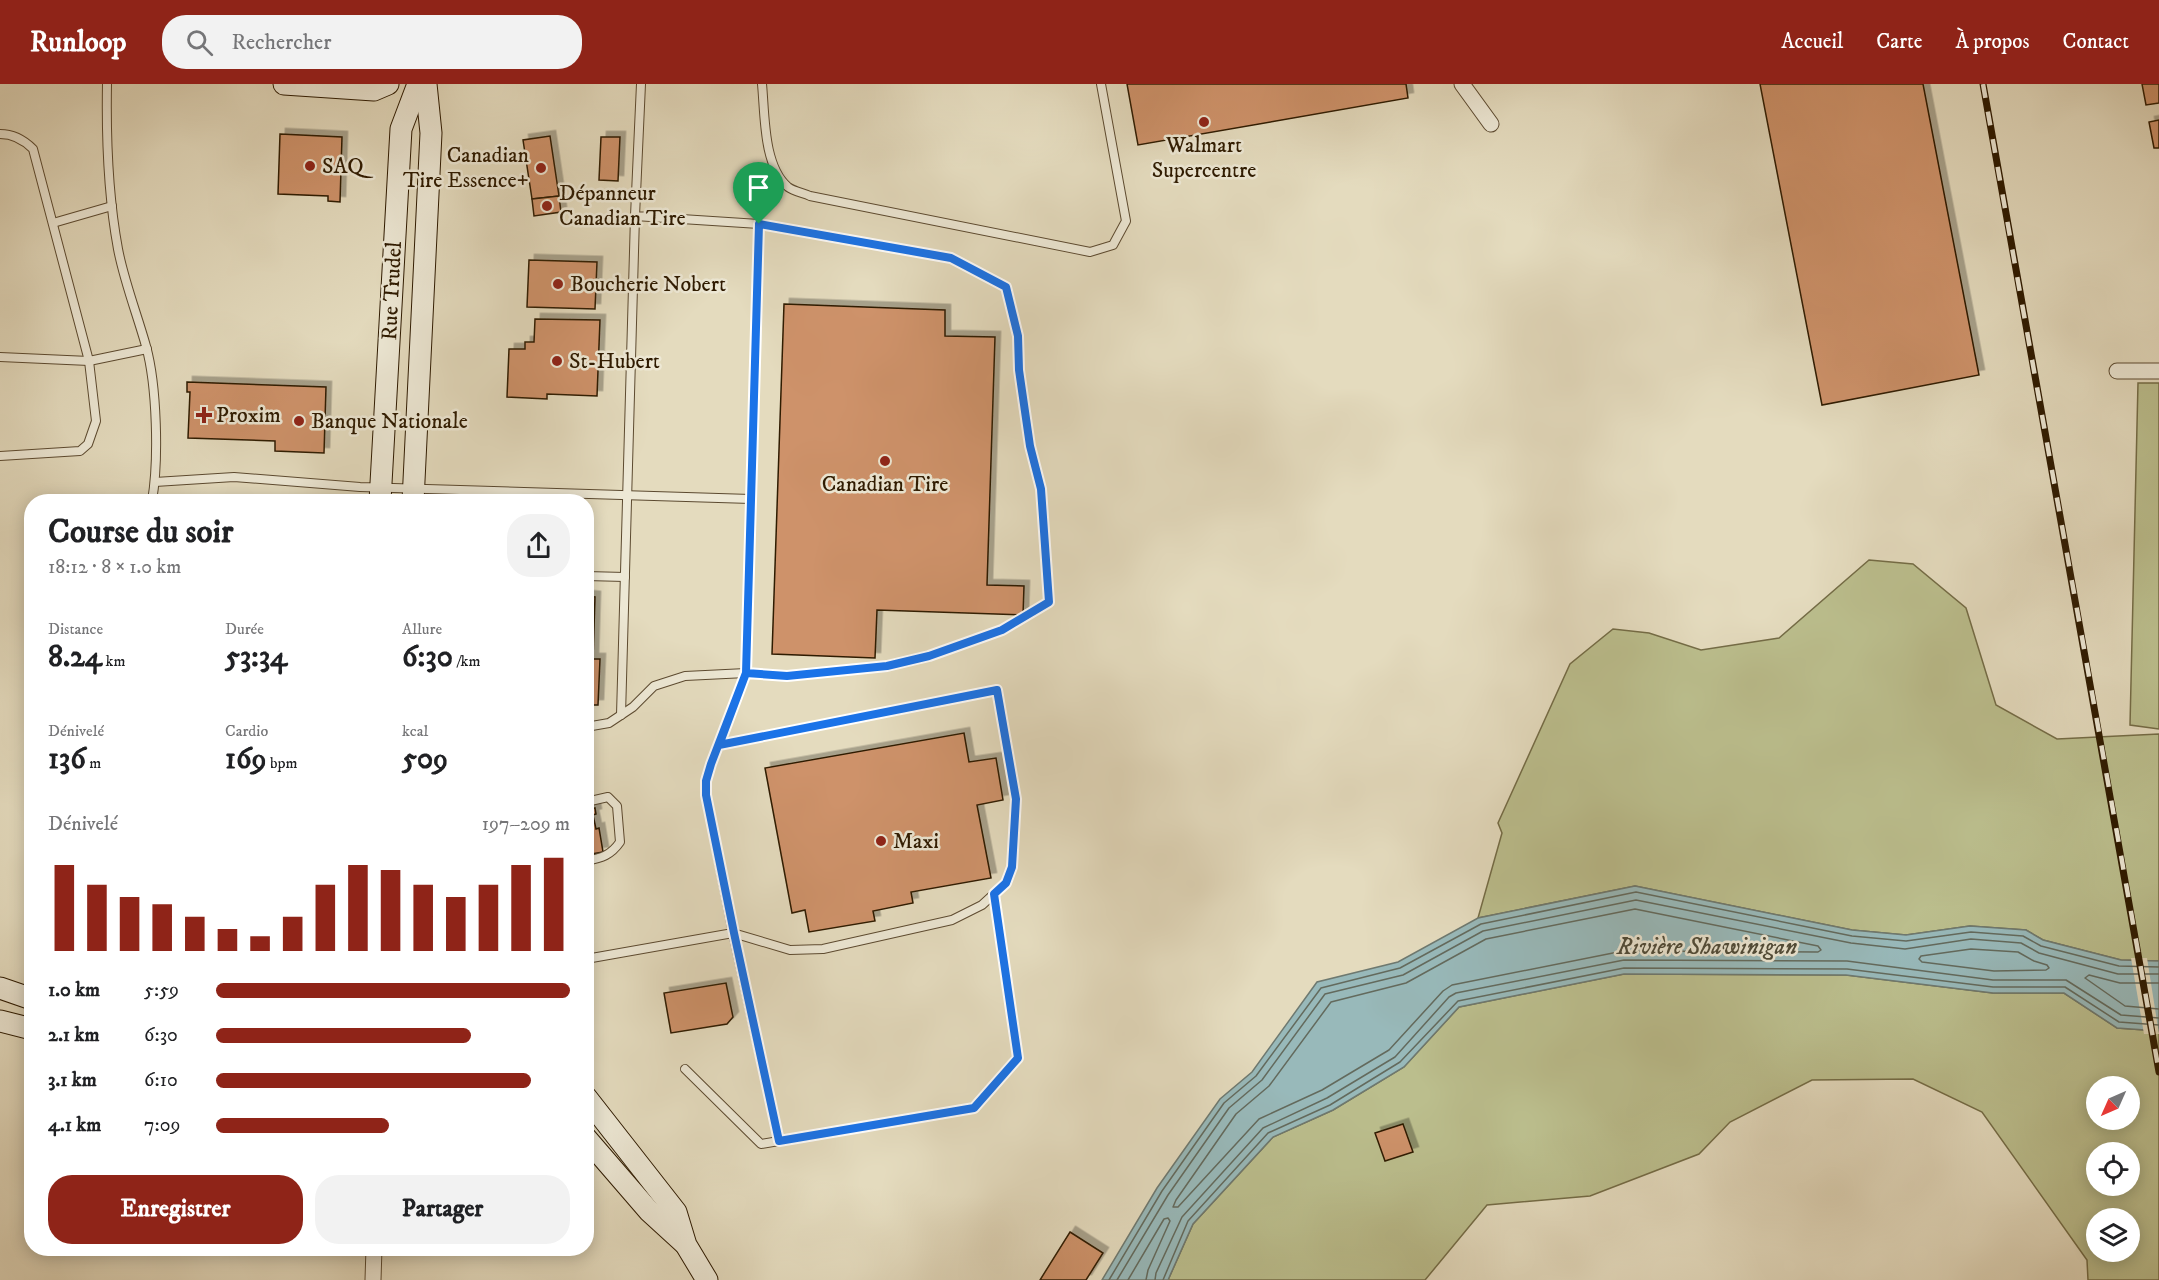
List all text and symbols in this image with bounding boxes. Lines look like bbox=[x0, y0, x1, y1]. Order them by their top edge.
search box bbox=[162, 15, 582, 69]
text: Runloop bbox=[30, 25, 126, 60]
icon: search bbox=[183, 26, 216, 59]
text: Rechercher bbox=[231, 29, 331, 56]
text: Accueil bbox=[1781, 29, 1843, 55]
text: Carte bbox=[1876, 29, 1922, 55]
text: À propos bbox=[1955, 29, 2030, 55]
text: Contact bbox=[2063, 29, 2129, 55]
marker: Walmart Supercentre bbox=[1197, 115, 1211, 129]
place label: Walmart Supercentre bbox=[1152, 132, 1256, 184]
place label: Canadian Tire Essence+ bbox=[403, 142, 530, 194]
place label: SAQ bbox=[322, 153, 373, 180]
marker: SAQ bbox=[303, 159, 317, 173]
marker: Canadian Tire Essence+ bbox=[534, 161, 548, 175]
pin bbox=[733, 162, 784, 224]
icon: arrive bbox=[742, 171, 775, 204]
place label: Dépanneur Canadian Tire bbox=[559, 180, 686, 232]
marker: Dépanneur Canadian Tire bbox=[540, 199, 554, 213]
street label: Rue Trudel bbox=[376, 240, 408, 341]
place label: Boucherie Nobert bbox=[570, 271, 726, 298]
marker: Boucherie Nobert bbox=[551, 277, 565, 291]
place label: St-Hubert bbox=[569, 348, 660, 375]
marker: St-Hubert bbox=[550, 354, 564, 368]
place label: Proxim bbox=[216, 402, 281, 429]
marker: Proxim bbox=[197, 408, 211, 422]
place label: Banque Nationale bbox=[311, 408, 468, 435]
marker: Banque Nationale bbox=[292, 414, 306, 428]
marker: Canadian Tire bbox=[878, 454, 892, 468]
place label: Canadian Tire bbox=[822, 471, 948, 498]
text: Course du soir bbox=[48, 512, 233, 553]
button: share bbox=[507, 514, 570, 577]
text: 18:12 · 8 × 1.0 km bbox=[48, 555, 181, 580]
text: Distance bbox=[48, 619, 103, 639]
text: Durée bbox=[225, 619, 264, 639]
text: Allure bbox=[402, 619, 442, 639]
text: 8.24 bbox=[48, 639, 102, 676]
text: 53:34 bbox=[225, 639, 287, 676]
text: 6:30 bbox=[402, 639, 453, 676]
text: km bbox=[102, 651, 126, 671]
text: /km bbox=[453, 651, 481, 671]
text: Dénivelé bbox=[48, 721, 104, 741]
text: Cardio bbox=[225, 721, 268, 741]
text: kcal bbox=[402, 721, 428, 741]
text: 136 bbox=[48, 741, 86, 778]
text: 169 bbox=[225, 741, 266, 778]
text: 509 bbox=[402, 741, 448, 778]
text: m bbox=[86, 753, 101, 773]
text: bpm bbox=[266, 753, 297, 773]
text: Dénivelé bbox=[48, 812, 118, 837]
text: 197–209 m bbox=[482, 812, 570, 837]
place label: Maxi bbox=[893, 828, 939, 855]
marker: Maxi bbox=[874, 834, 888, 848]
water label: Rivière Shawinigan bbox=[1616, 932, 1797, 962]
text: 1.0 km bbox=[48, 978, 100, 1003]
text: 5:59 bbox=[144, 978, 179, 1003]
text: 2.1 km bbox=[48, 1023, 99, 1048]
text: 6:30 bbox=[144, 1023, 178, 1048]
text: 3.1 km bbox=[48, 1068, 97, 1093]
text: 6:10 bbox=[144, 1068, 178, 1093]
north arrow bbox=[2086, 1076, 2140, 1130]
map controls bbox=[2086, 1076, 2140, 1262]
text: 4.1 km bbox=[48, 1113, 101, 1138]
text: 7:09 bbox=[144, 1113, 181, 1138]
button: locate bbox=[2086, 1142, 2140, 1196]
button: Enregistrer bbox=[48, 1175, 303, 1244]
button: Partager bbox=[315, 1175, 570, 1244]
button: layers bbox=[2086, 1208, 2140, 1262]

